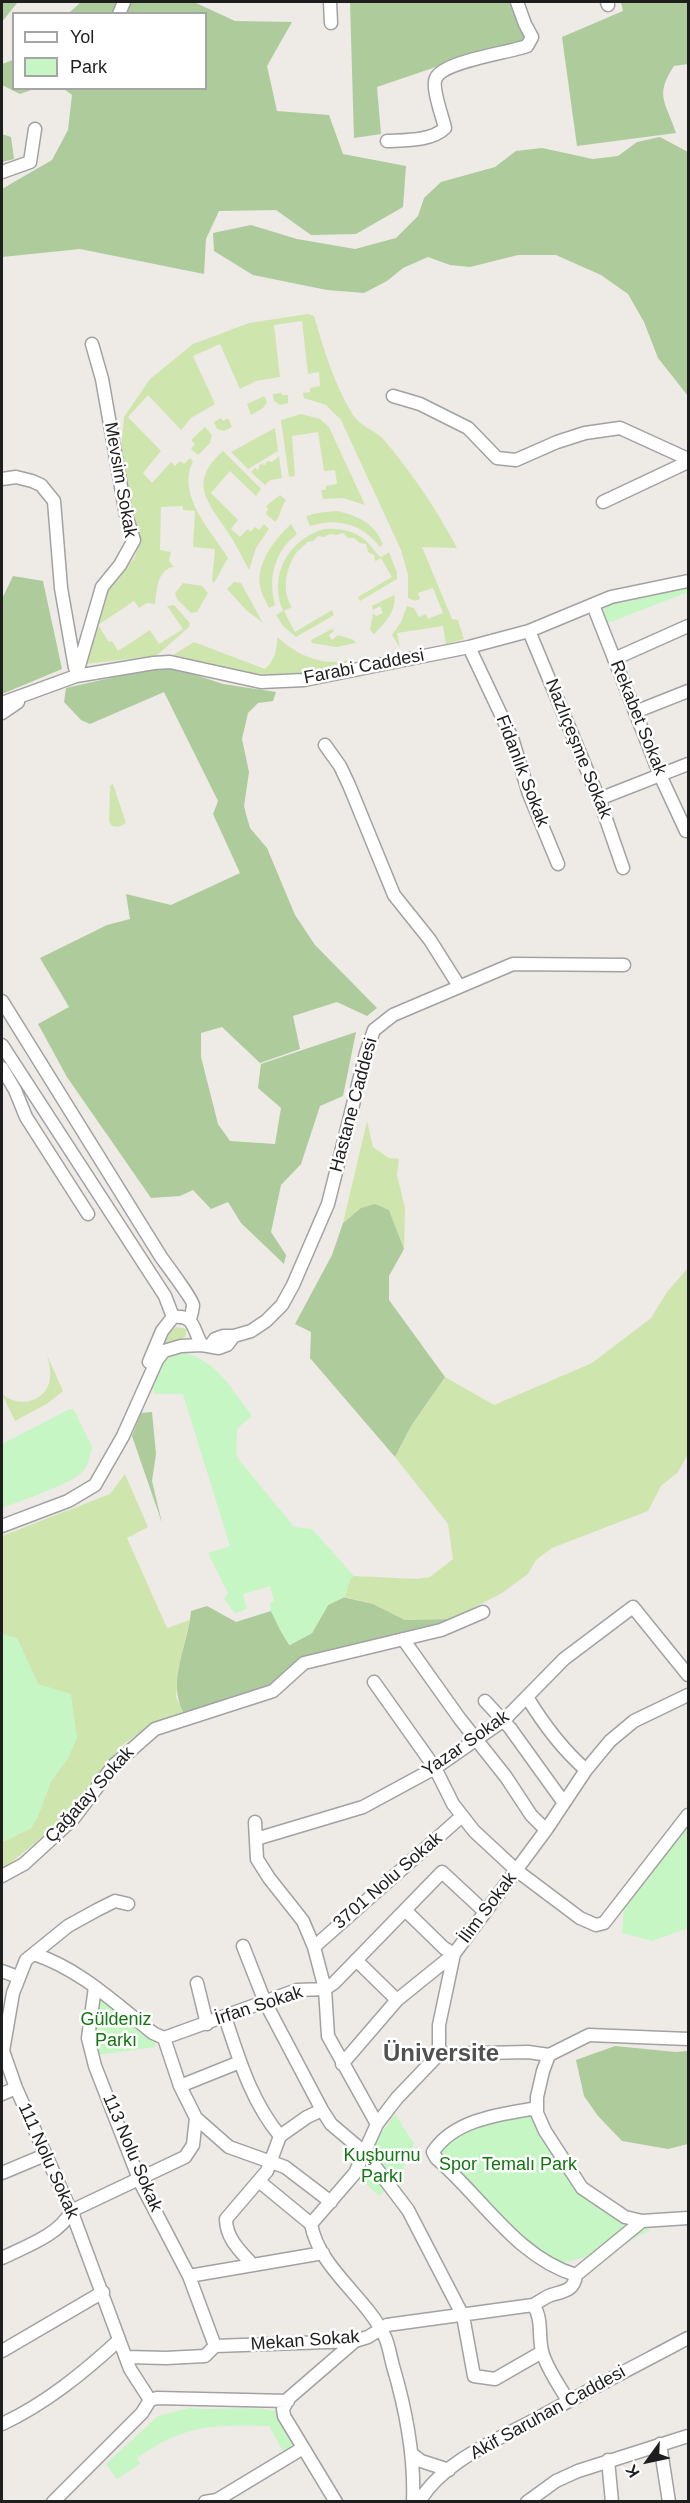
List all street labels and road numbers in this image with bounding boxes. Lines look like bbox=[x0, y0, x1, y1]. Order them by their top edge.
street label: Mevsim Sokak bbox=[99, 421, 141, 539]
street label: Farabi Caddesi bbox=[302, 645, 426, 689]
street label: Rekabet Sokak bbox=[605, 657, 671, 779]
street label: Nazlıçeşme Sokak bbox=[540, 676, 616, 822]
street label: Fidanlık Sokak bbox=[491, 712, 553, 830]
street label: Hastane Caddesi bbox=[326, 1036, 382, 1174]
street label: Yazar Sokak bbox=[419, 1706, 513, 1782]
street label: Çağatay Sokak bbox=[41, 1742, 139, 1848]
street label: 3701 Nolu Sokak bbox=[329, 1828, 447, 1934]
street label: İlim Sokak bbox=[454, 1868, 522, 1948]
street label: İrfan Sokak bbox=[212, 1982, 306, 2030]
street label: 113 Nolu Sokak bbox=[97, 2091, 167, 2215]
street label: 111 Nolu Sokak bbox=[13, 2100, 83, 2222]
street label: Mekan Sokak bbox=[250, 2326, 360, 2356]
street label: Akif Saruhan Caddesi bbox=[467, 2361, 629, 2465]

